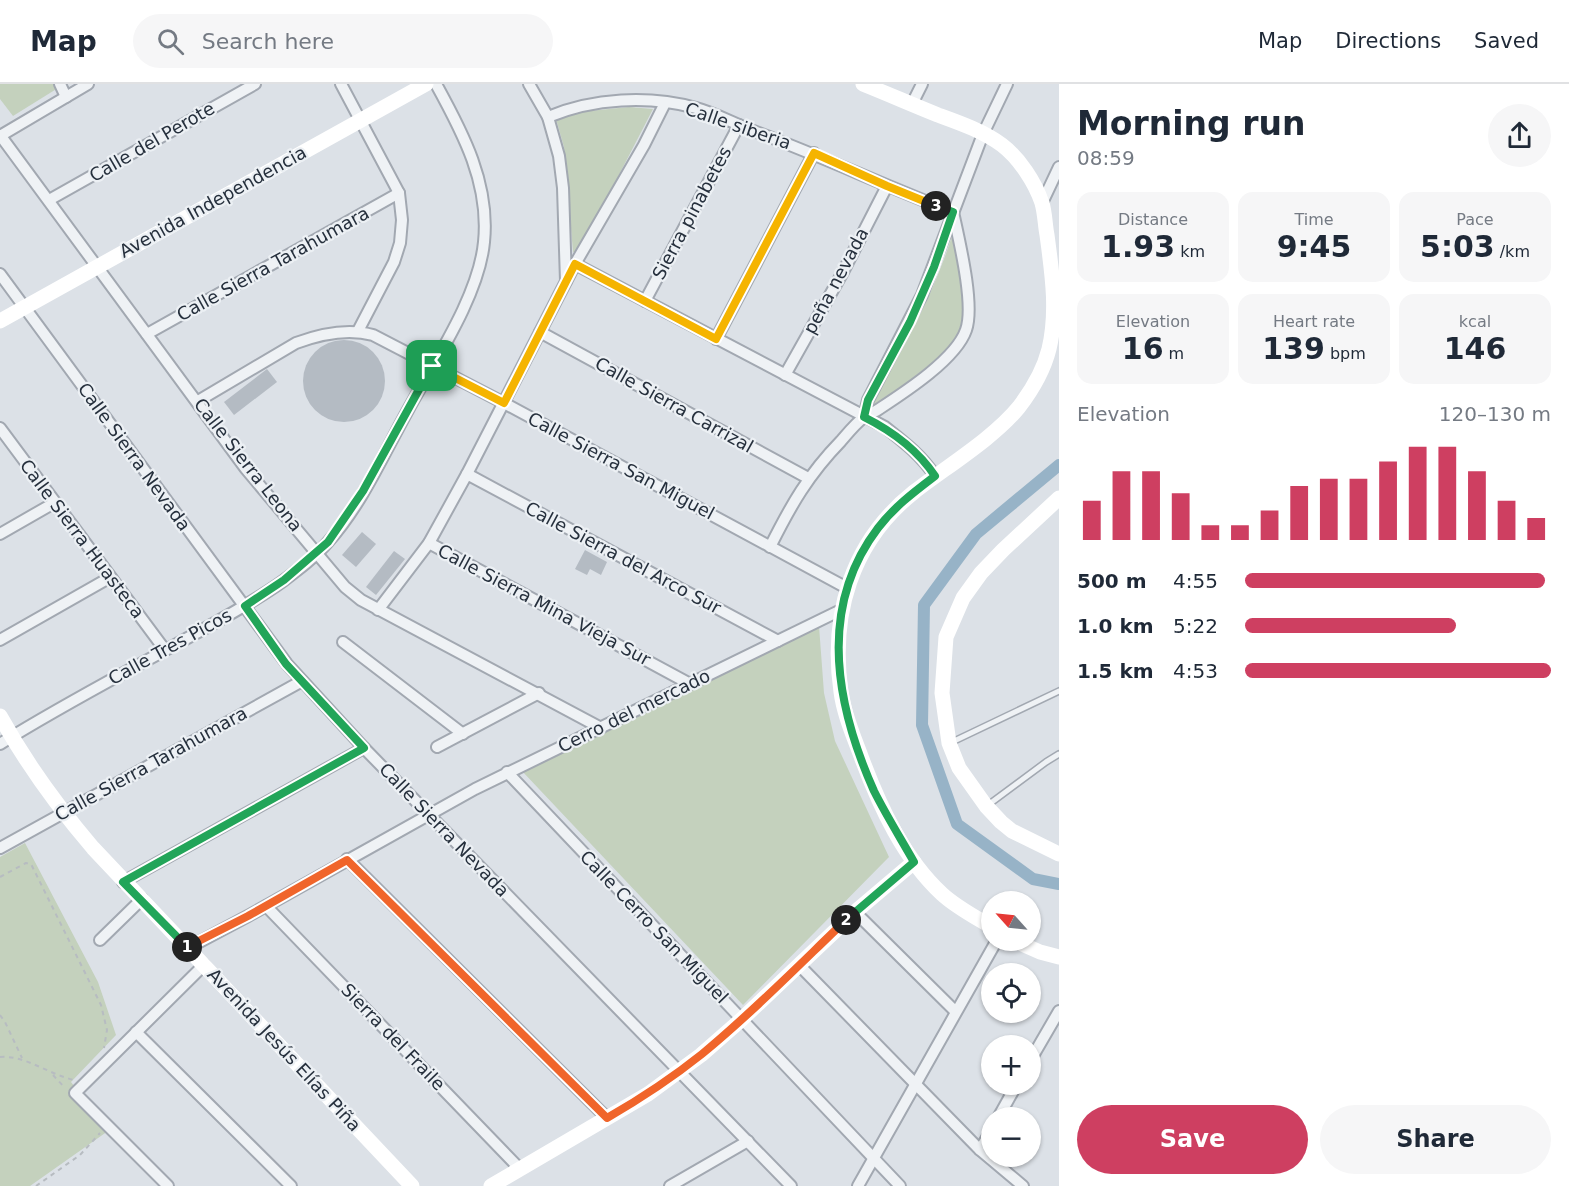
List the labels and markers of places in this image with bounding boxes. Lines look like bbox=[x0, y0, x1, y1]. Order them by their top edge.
pin: 3 bbox=[921, 191, 951, 221]
pin bbox=[406, 340, 457, 391]
pin: 2 bbox=[831, 905, 861, 935]
pin: 1 bbox=[172, 932, 202, 962]

